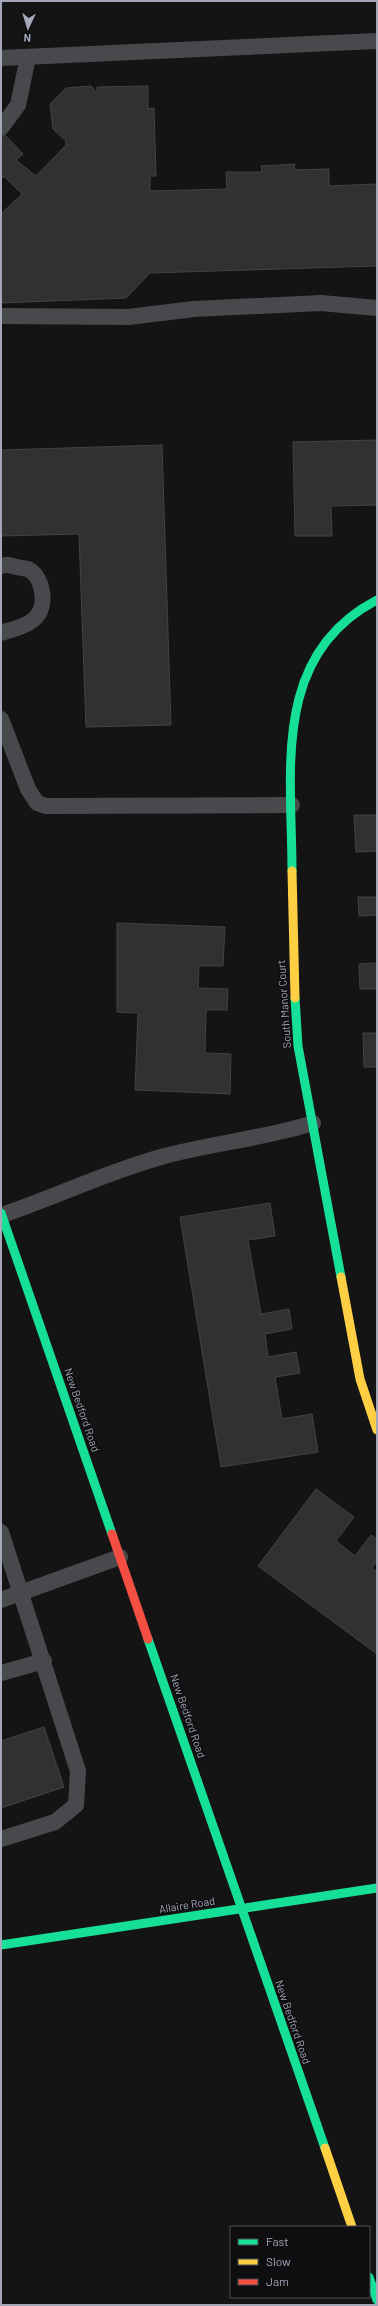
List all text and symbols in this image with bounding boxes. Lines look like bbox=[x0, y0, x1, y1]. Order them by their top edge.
north arrow bbox=[8, 8, 48, 48]
text: N bbox=[23, 32, 31, 45]
street label: South Manor Court bbox=[274, 959, 293, 1049]
street label: New Bedford Road bbox=[62, 1366, 103, 1454]
street label: New Bedford Road bbox=[168, 1672, 209, 1760]
street label: Allaire Road bbox=[158, 1894, 216, 1915]
street label: New Bedford Road bbox=[273, 1978, 314, 2066]
legend bbox=[230, 2226, 370, 2298]
text: Fast bbox=[266, 2234, 289, 2248]
text: Slow bbox=[266, 2254, 291, 2268]
text: Jam bbox=[266, 2274, 289, 2288]

